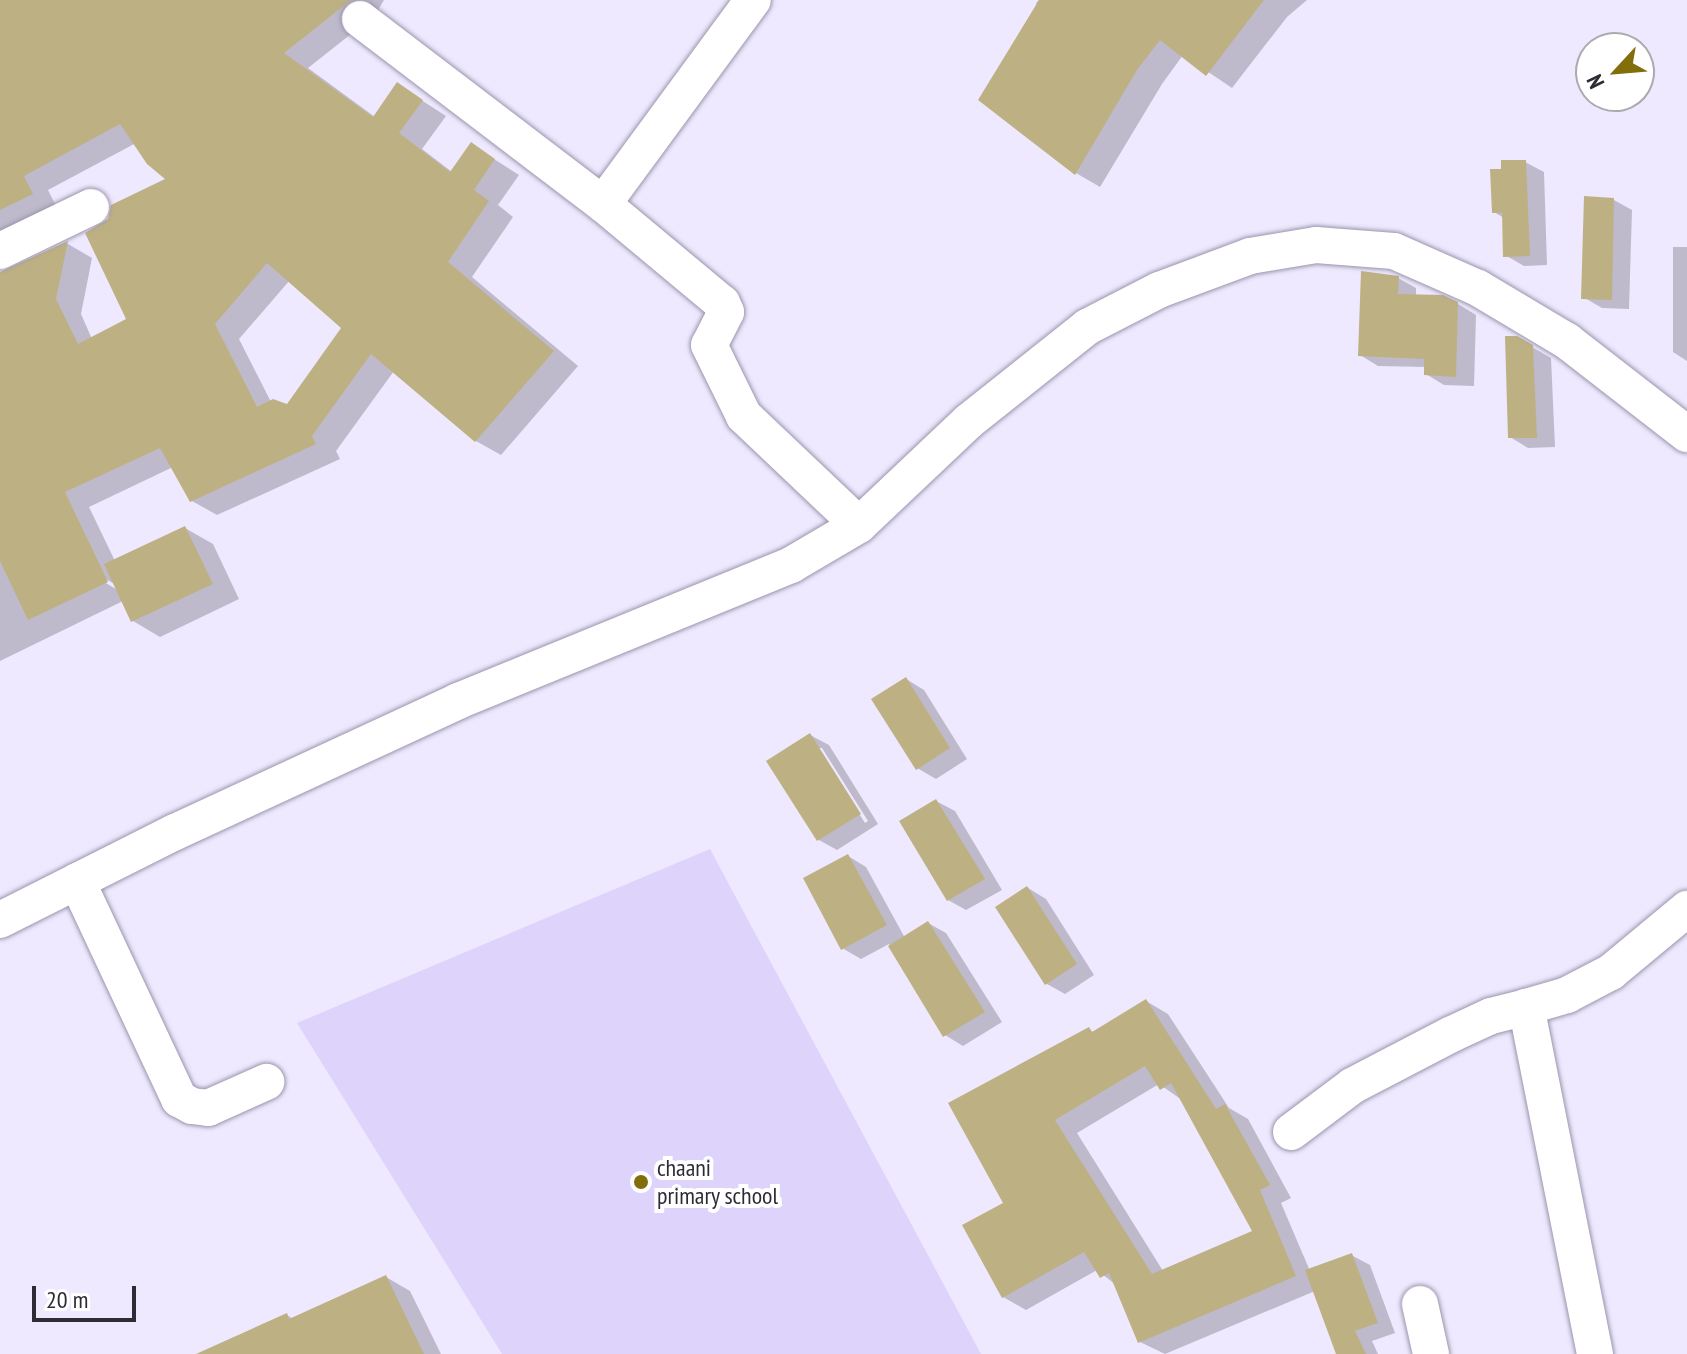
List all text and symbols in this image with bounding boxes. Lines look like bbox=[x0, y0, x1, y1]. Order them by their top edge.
north arrow bbox=[1575, 32, 1655, 112]
text: N bbox=[1580, 70, 1610, 93]
place label: chaani primary school bbox=[657, 1154, 779, 1210]
marker: chaani primary school bbox=[632, 1173, 650, 1191]
scale bar bbox=[36, 1270, 140, 1320]
text: 20 m bbox=[46, 1284, 88, 1315]

